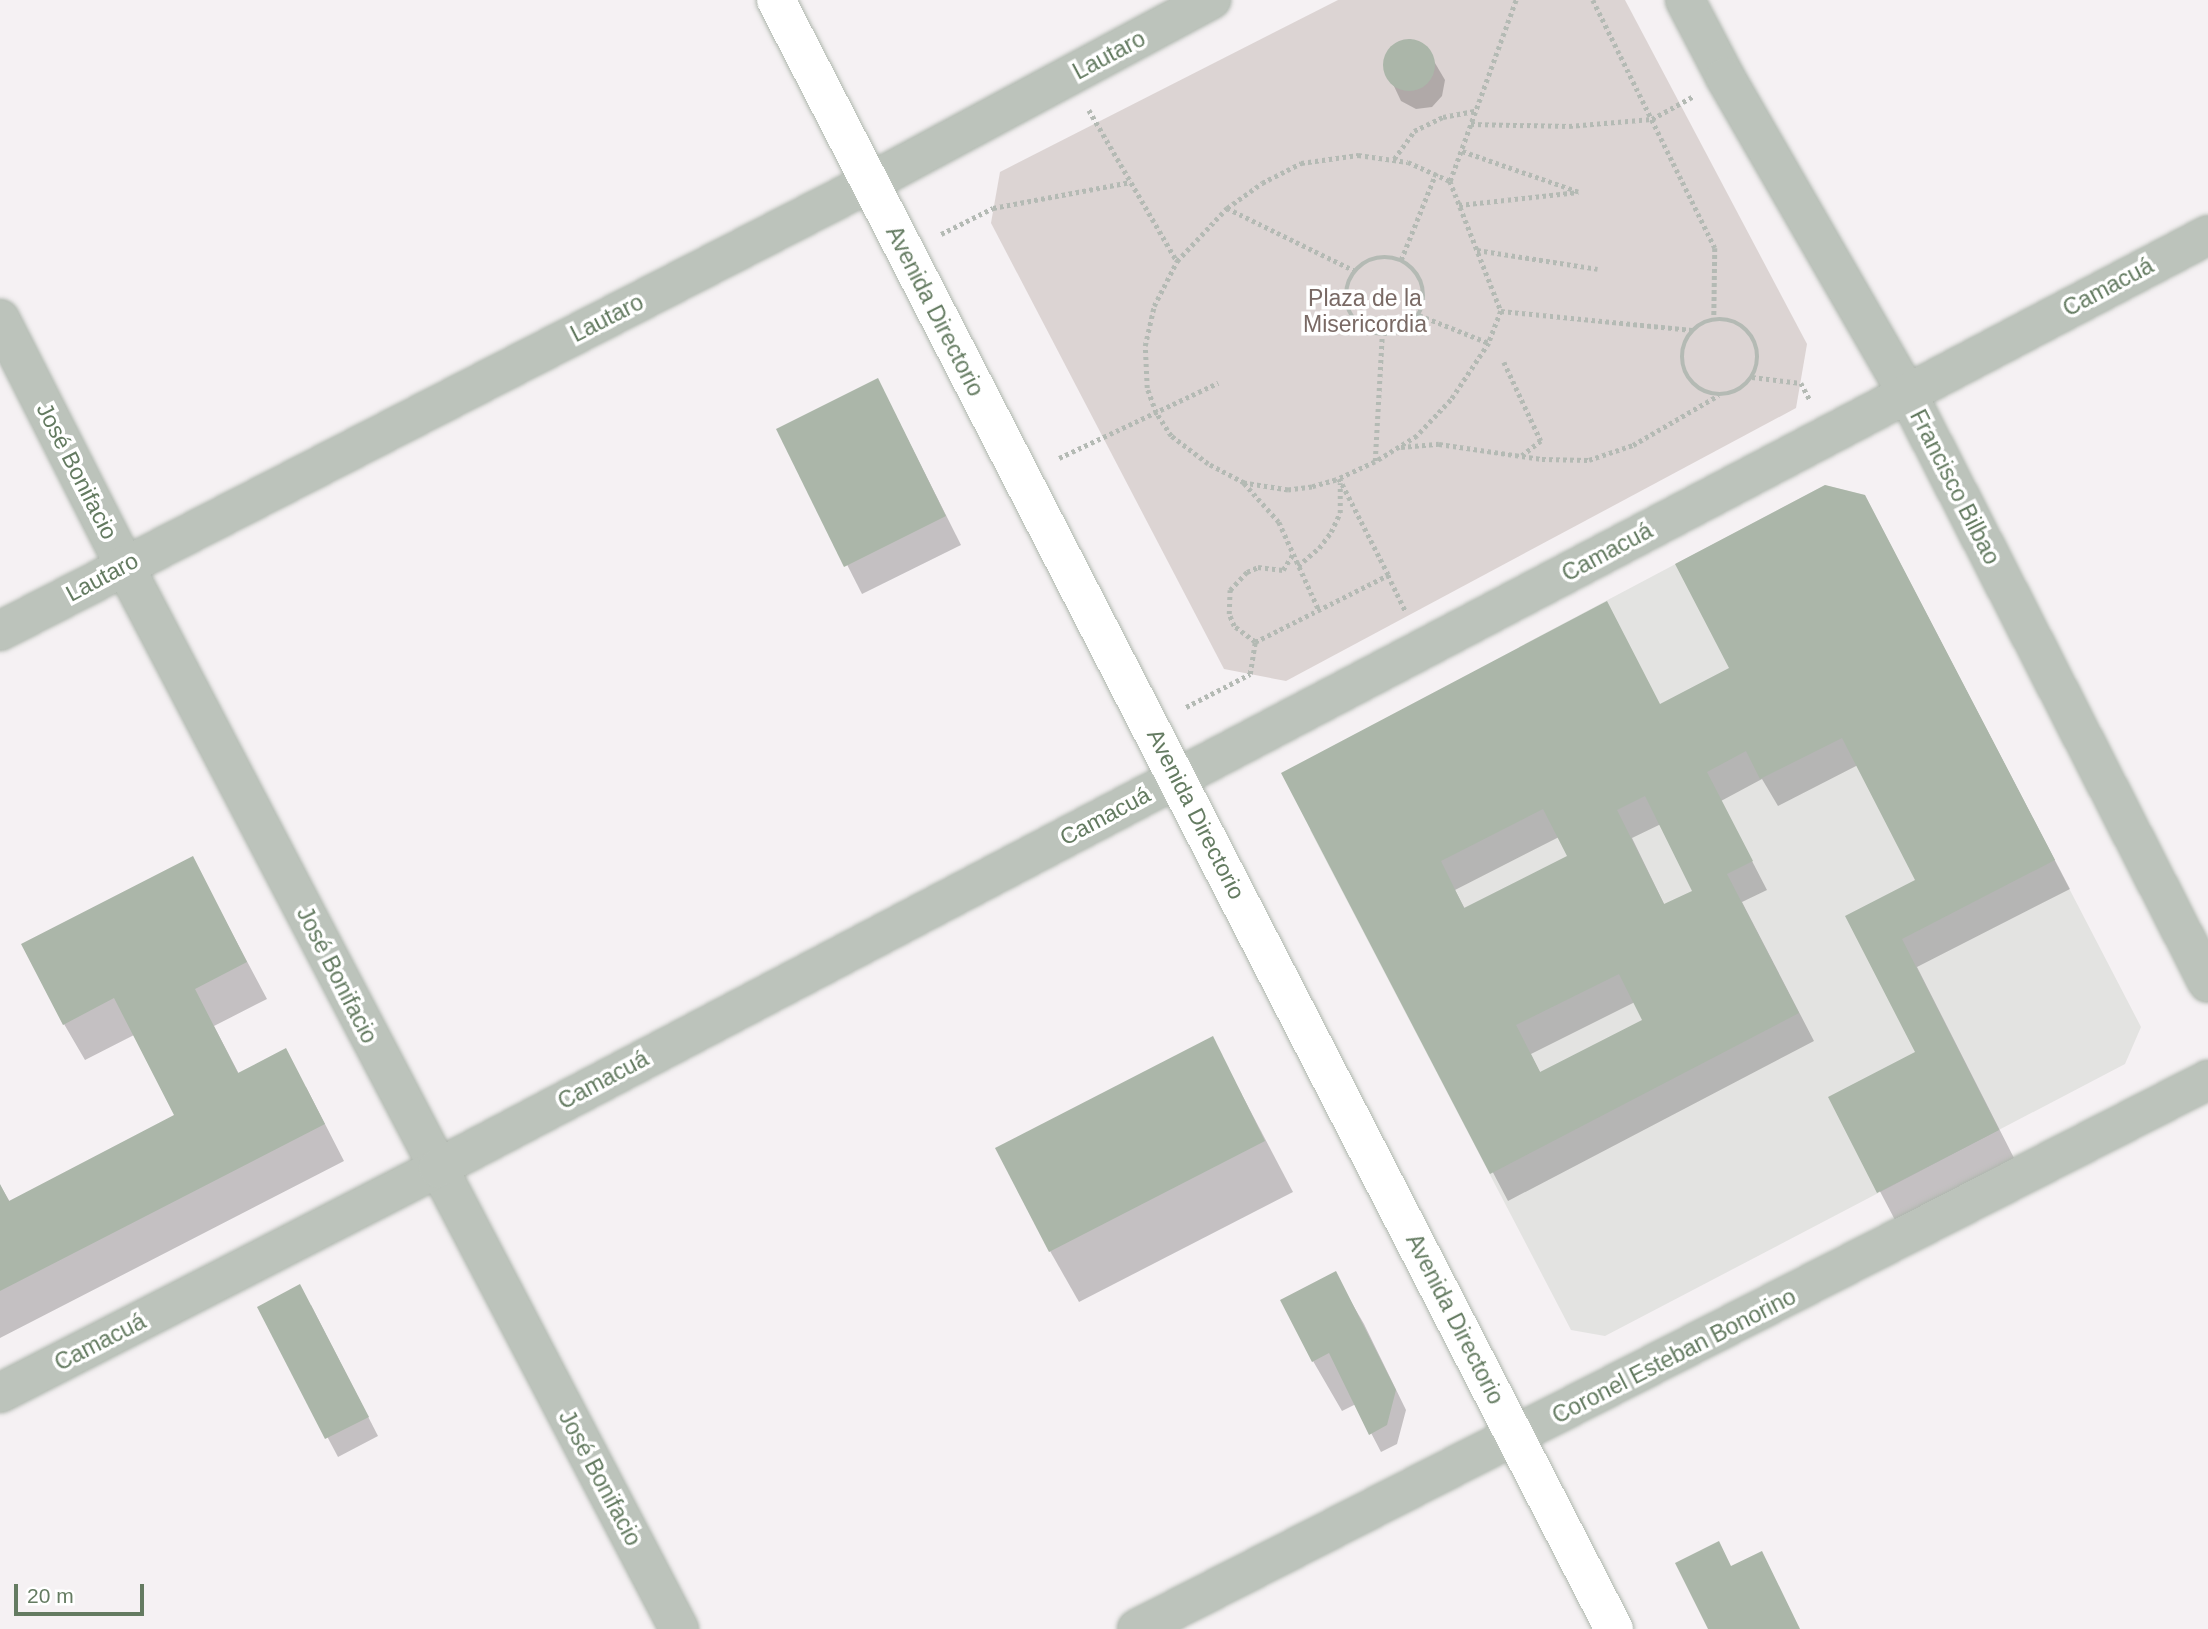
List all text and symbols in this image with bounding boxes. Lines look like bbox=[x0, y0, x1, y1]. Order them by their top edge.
street label: Lautaro bbox=[1068, 25, 1150, 85]
street label: Avenida Directorio bbox=[880, 221, 990, 401]
street label: Camacuá bbox=[2058, 252, 2158, 322]
park label: Plaza de la Misericordia bbox=[1303, 284, 1427, 338]
street label: Lautaro bbox=[566, 288, 648, 348]
street label: José Bonifacio bbox=[31, 398, 123, 544]
street label: Francisco Bilbao bbox=[1904, 405, 2006, 569]
street label: Camacuá bbox=[1557, 517, 1657, 587]
street label: Lautaro bbox=[61, 547, 143, 607]
street label: Avenida Directorio bbox=[1141, 724, 1251, 904]
street label: Camacuá bbox=[1055, 781, 1155, 851]
street label: José Bonifacio bbox=[291, 902, 383, 1048]
street label: Camacuá bbox=[553, 1045, 653, 1115]
street label: Avenida Directorio bbox=[1400, 1229, 1510, 1409]
street label: Coronel Esteban Bonorino bbox=[1548, 1282, 1800, 1430]
street label: Camacuá bbox=[50, 1307, 150, 1377]
street label: José Bonifacio bbox=[553, 1405, 647, 1551]
scale bar bbox=[18, 1570, 147, 1614]
text: 20 m bbox=[27, 1584, 74, 1607]

